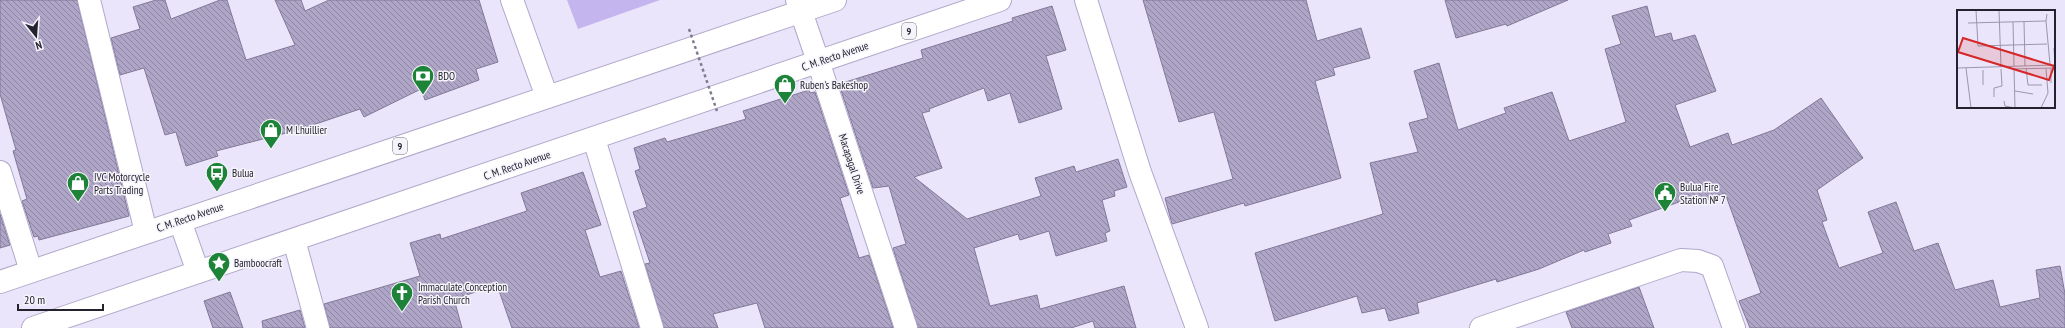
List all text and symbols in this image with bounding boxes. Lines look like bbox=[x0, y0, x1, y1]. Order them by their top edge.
inset map bbox=[1957, 10, 2055, 108]
north arrow bbox=[16, 16, 56, 56]
road number: 9 bbox=[902, 23, 916, 39]
text: N bbox=[34, 38, 44, 53]
street label: C. M. Recto Avenue bbox=[800, 38, 871, 74]
bank icon: BDO bbox=[410, 63, 436, 96]
place label: BDO bbox=[438, 69, 455, 83]
shop icon: Ruben's Bakeshop bbox=[772, 72, 798, 105]
place label: Ruben's Bakeshop bbox=[800, 78, 868, 92]
shop icon: M Lhuillier bbox=[258, 117, 284, 150]
place label: M Lhuillier bbox=[286, 123, 327, 137]
street label: Macapagal Drive bbox=[836, 132, 869, 197]
road number: 9 bbox=[393, 138, 407, 154]
street label: C. M. Recto Avenue bbox=[482, 147, 553, 183]
bus stop icon: Bulua bbox=[204, 160, 230, 193]
place label: Bulua bbox=[232, 166, 254, 180]
shop icon: IVC Motorcycle Parts Trading bbox=[65, 170, 91, 203]
place label: IVC Motorcycle Parts Trading bbox=[94, 170, 150, 197]
public building icon: Bulua Fire Station № 7 bbox=[1652, 180, 1678, 213]
place label: Bulua Fire Station № 7 bbox=[1680, 180, 1726, 207]
street label: C. M. Recto Avenue bbox=[155, 199, 226, 235]
place icon: Bamboocraft bbox=[206, 250, 232, 283]
place label: Bamboocraft bbox=[234, 256, 282, 270]
church icon: Immaculate Conception Parish Church bbox=[389, 280, 415, 313]
place label: Immaculate Conception Parish Church bbox=[418, 280, 507, 307]
scale bar bbox=[18, 286, 103, 312]
text: 20 m bbox=[24, 292, 45, 307]

